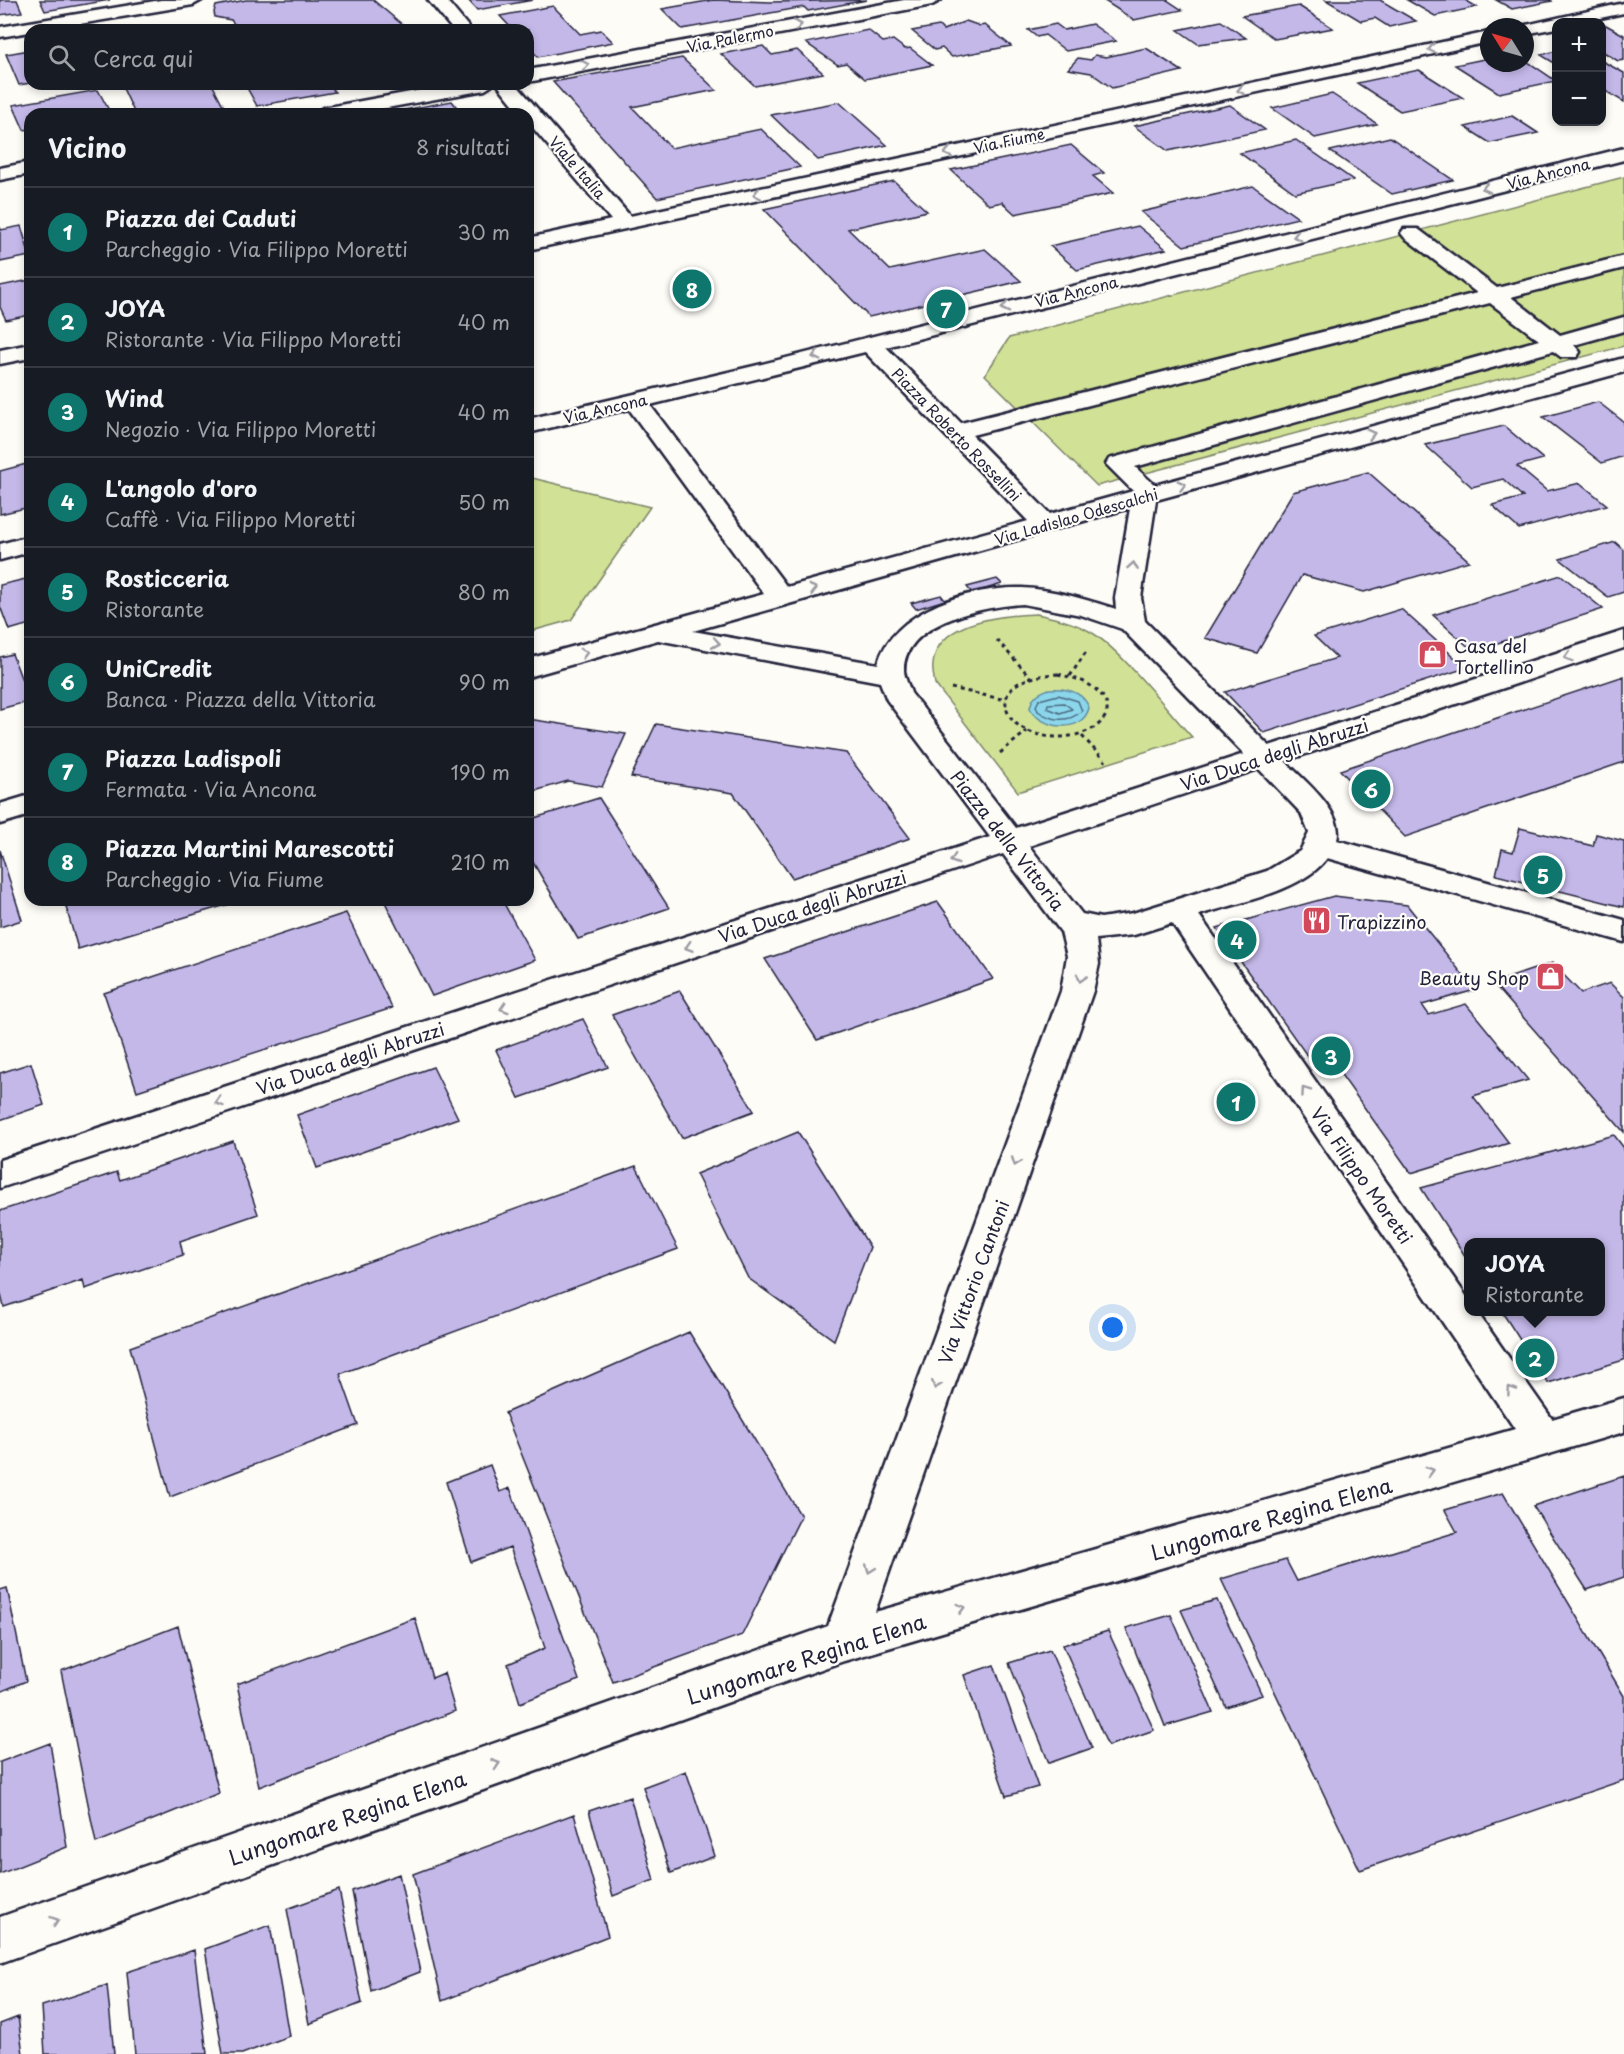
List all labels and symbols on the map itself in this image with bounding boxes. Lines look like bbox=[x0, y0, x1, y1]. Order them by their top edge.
street label: Via Palermo bbox=[685, 18, 775, 58]
north arrow bbox=[1480, 18, 1534, 72]
one-way arrow bbox=[792, 19, 802, 32]
one-way arrow bbox=[1427, 42, 1437, 55]
one-way arrow bbox=[580, 59, 590, 72]
one-way arrow bbox=[1236, 83, 1246, 96]
street label: Via Fiume bbox=[971, 121, 1047, 159]
street label: Viale Italia bbox=[544, 130, 612, 204]
one-way arrow bbox=[943, 146, 953, 159]
street label: Via Ancona bbox=[1504, 151, 1593, 194]
one-way arrow bbox=[1481, 181, 1491, 194]
one-way arrow bbox=[753, 187, 763, 200]
one-way arrow bbox=[1292, 228, 1302, 241]
pin: 8 bbox=[672, 266, 712, 312]
street label: Via Ancona bbox=[1032, 269, 1121, 312]
pin: 7 bbox=[926, 286, 966, 332]
one-way arrow bbox=[1001, 301, 1011, 314]
one-way arrow bbox=[812, 349, 822, 362]
street label: Piazza Roberto Rossellini bbox=[887, 362, 1027, 506]
street label: Via Ancona bbox=[561, 387, 650, 429]
one-way arrow bbox=[1365, 429, 1375, 442]
one-way arrow bbox=[1177, 480, 1187, 493]
street label: Via Ladislao Odescalchi bbox=[992, 482, 1160, 550]
one-way arrow bbox=[1126, 561, 1139, 571]
one-way arrow bbox=[807, 584, 818, 596]
place label: Casa del Tortellino bbox=[1454, 632, 1534, 680]
one-way arrow bbox=[710, 636, 720, 649]
shop icon: Casa del Tortellino bbox=[1417, 639, 1449, 671]
one-way arrow bbox=[579, 647, 589, 660]
one-way arrow bbox=[1563, 650, 1574, 662]
street label: Via Duca degli Abruzzi bbox=[1176, 711, 1372, 797]
street label: Piazza della Vittoria bbox=[944, 764, 1072, 917]
pin: 6 bbox=[1352, 766, 1390, 812]
one-way arrow bbox=[949, 852, 960, 865]
pin: 5 bbox=[1524, 852, 1562, 898]
street label: Via Duca degli Abruzzi bbox=[714, 863, 910, 949]
restaurant icon: Trapizzino bbox=[1300, 905, 1332, 937]
place label: Trapizzino bbox=[1337, 908, 1426, 935]
pin: 4 bbox=[1218, 918, 1256, 962]
one-way arrow bbox=[684, 940, 695, 952]
shop icon: Beauty Shop bbox=[1534, 961, 1566, 993]
place label: Beauty Shop bbox=[1418, 964, 1529, 991]
one-way arrow bbox=[1076, 972, 1088, 983]
one-way arrow bbox=[499, 1001, 510, 1013]
street label: Via Duca degli Abruzzi bbox=[252, 1015, 448, 1101]
pin: 3 bbox=[1312, 1034, 1350, 1078]
pin: 1 bbox=[1216, 1080, 1256, 1124]
one-way arrow bbox=[1301, 1087, 1312, 1098]
one-way arrow bbox=[214, 1094, 225, 1107]
street label: Via Filippo Moretti bbox=[1305, 1101, 1419, 1249]
one-way arrow bbox=[1010, 1156, 1023, 1167]
street label: Via Vittorio Cantoni bbox=[931, 1196, 1015, 1368]
your location bbox=[1098, 1313, 1127, 1342]
pin: 2 bbox=[1516, 1336, 1555, 1380]
one-way arrow bbox=[930, 1379, 943, 1390]
one-way arrow bbox=[1507, 1386, 1518, 1397]
one-way arrow bbox=[1424, 1466, 1435, 1478]
street label: Lungomare Regina Elena bbox=[1147, 1468, 1395, 1568]
one-way arrow bbox=[865, 1563, 877, 1574]
one-way arrow bbox=[956, 1602, 966, 1615]
street label: Lungomare Regina Elena bbox=[682, 1604, 930, 1712]
one-way arrow bbox=[490, 1759, 501, 1772]
street label: Lungomare Regina Elena bbox=[224, 1761, 470, 1873]
one-way arrow bbox=[49, 1915, 60, 1928]

